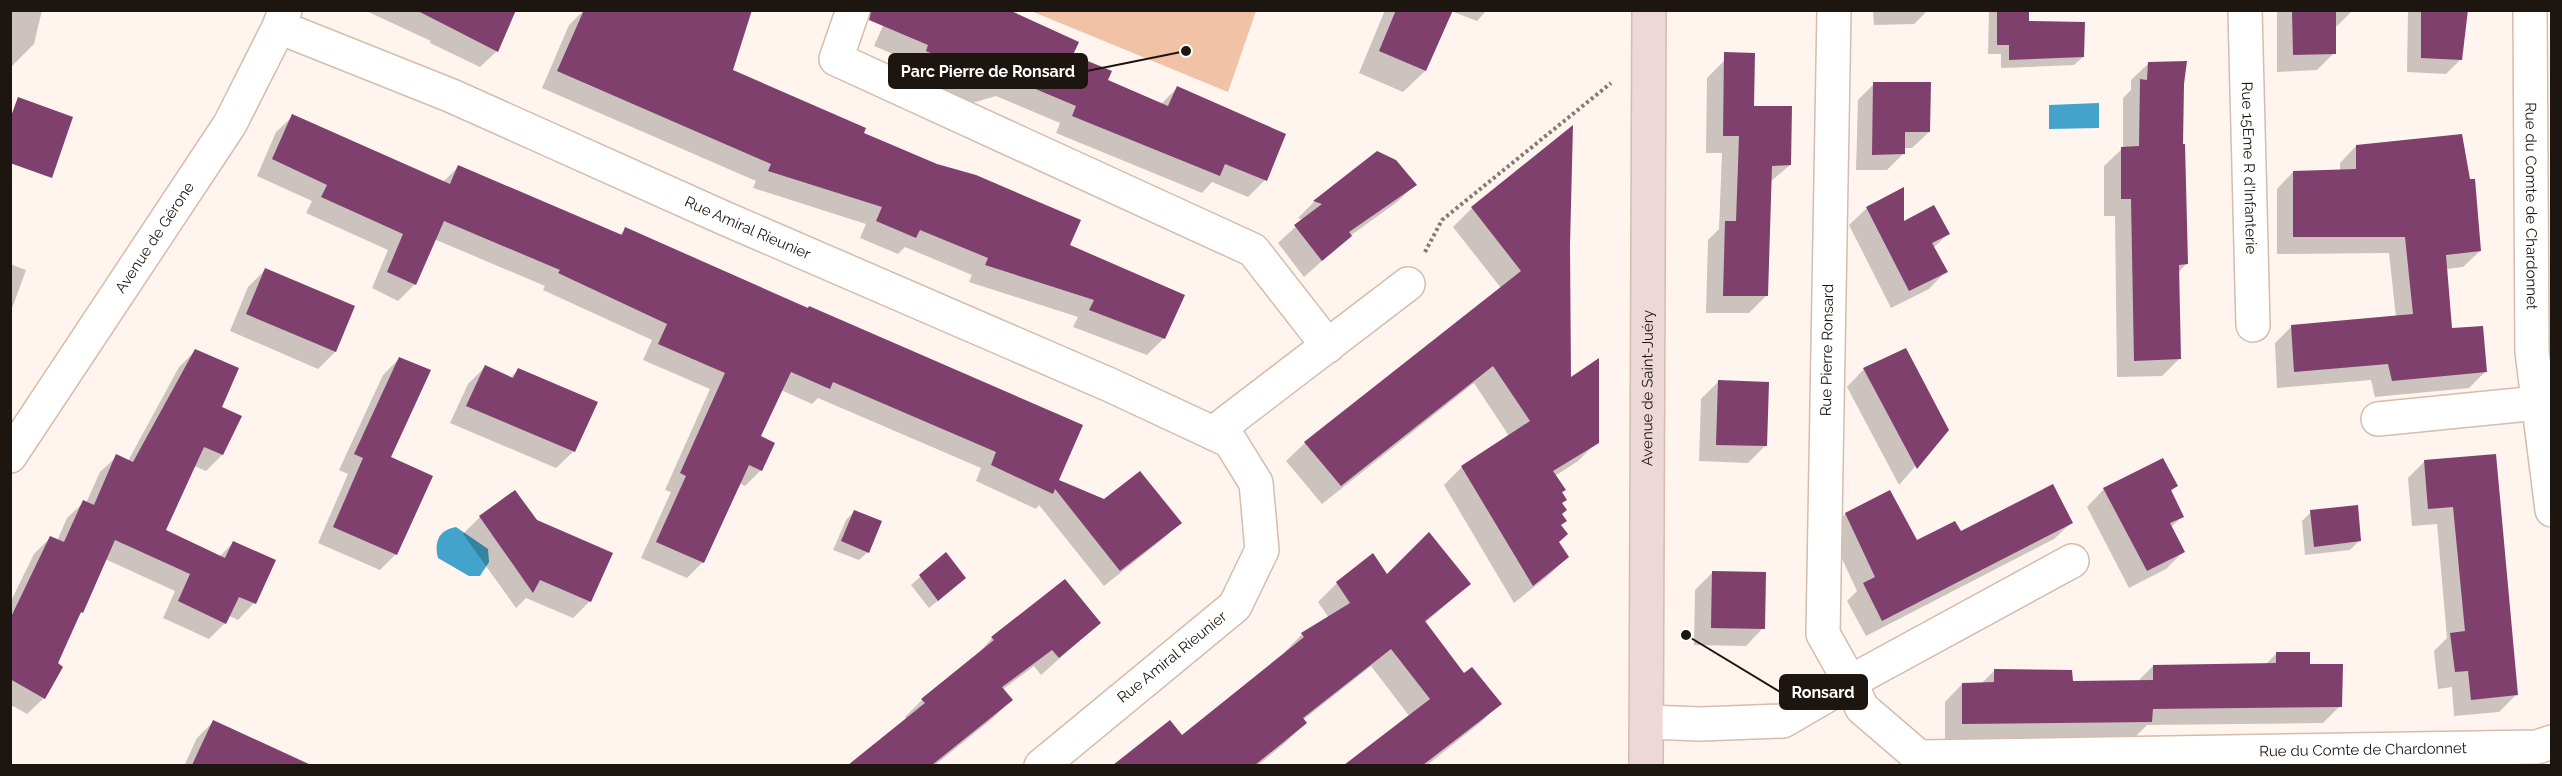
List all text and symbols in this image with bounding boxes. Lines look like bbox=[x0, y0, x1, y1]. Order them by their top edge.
callout: Parc Pierre de Ronsard bbox=[889, 54, 1087, 88]
text: Parc Pierre de Ronsard bbox=[901, 62, 1075, 81]
street label: Rue 15Eme R d'Infanterie bbox=[2238, 81, 2260, 255]
street label: Rue du Comte de Chardonnet bbox=[2522, 102, 2541, 310]
street label: Avenue de Gérone bbox=[111, 178, 198, 297]
street label: Rue Amiral Rieunier bbox=[682, 193, 814, 264]
street label: Rue Pierre Ronsard bbox=[1817, 284, 1837, 416]
street label: Avenue de Saint-Juéry bbox=[1638, 310, 1657, 466]
street label: Rue Amiral Rieunier bbox=[1114, 607, 1231, 707]
callout: Ronsard bbox=[1780, 675, 1867, 709]
text: Ronsard bbox=[1791, 683, 1855, 702]
street label: Rue du Comte de Chardonnet bbox=[2259, 739, 2467, 760]

